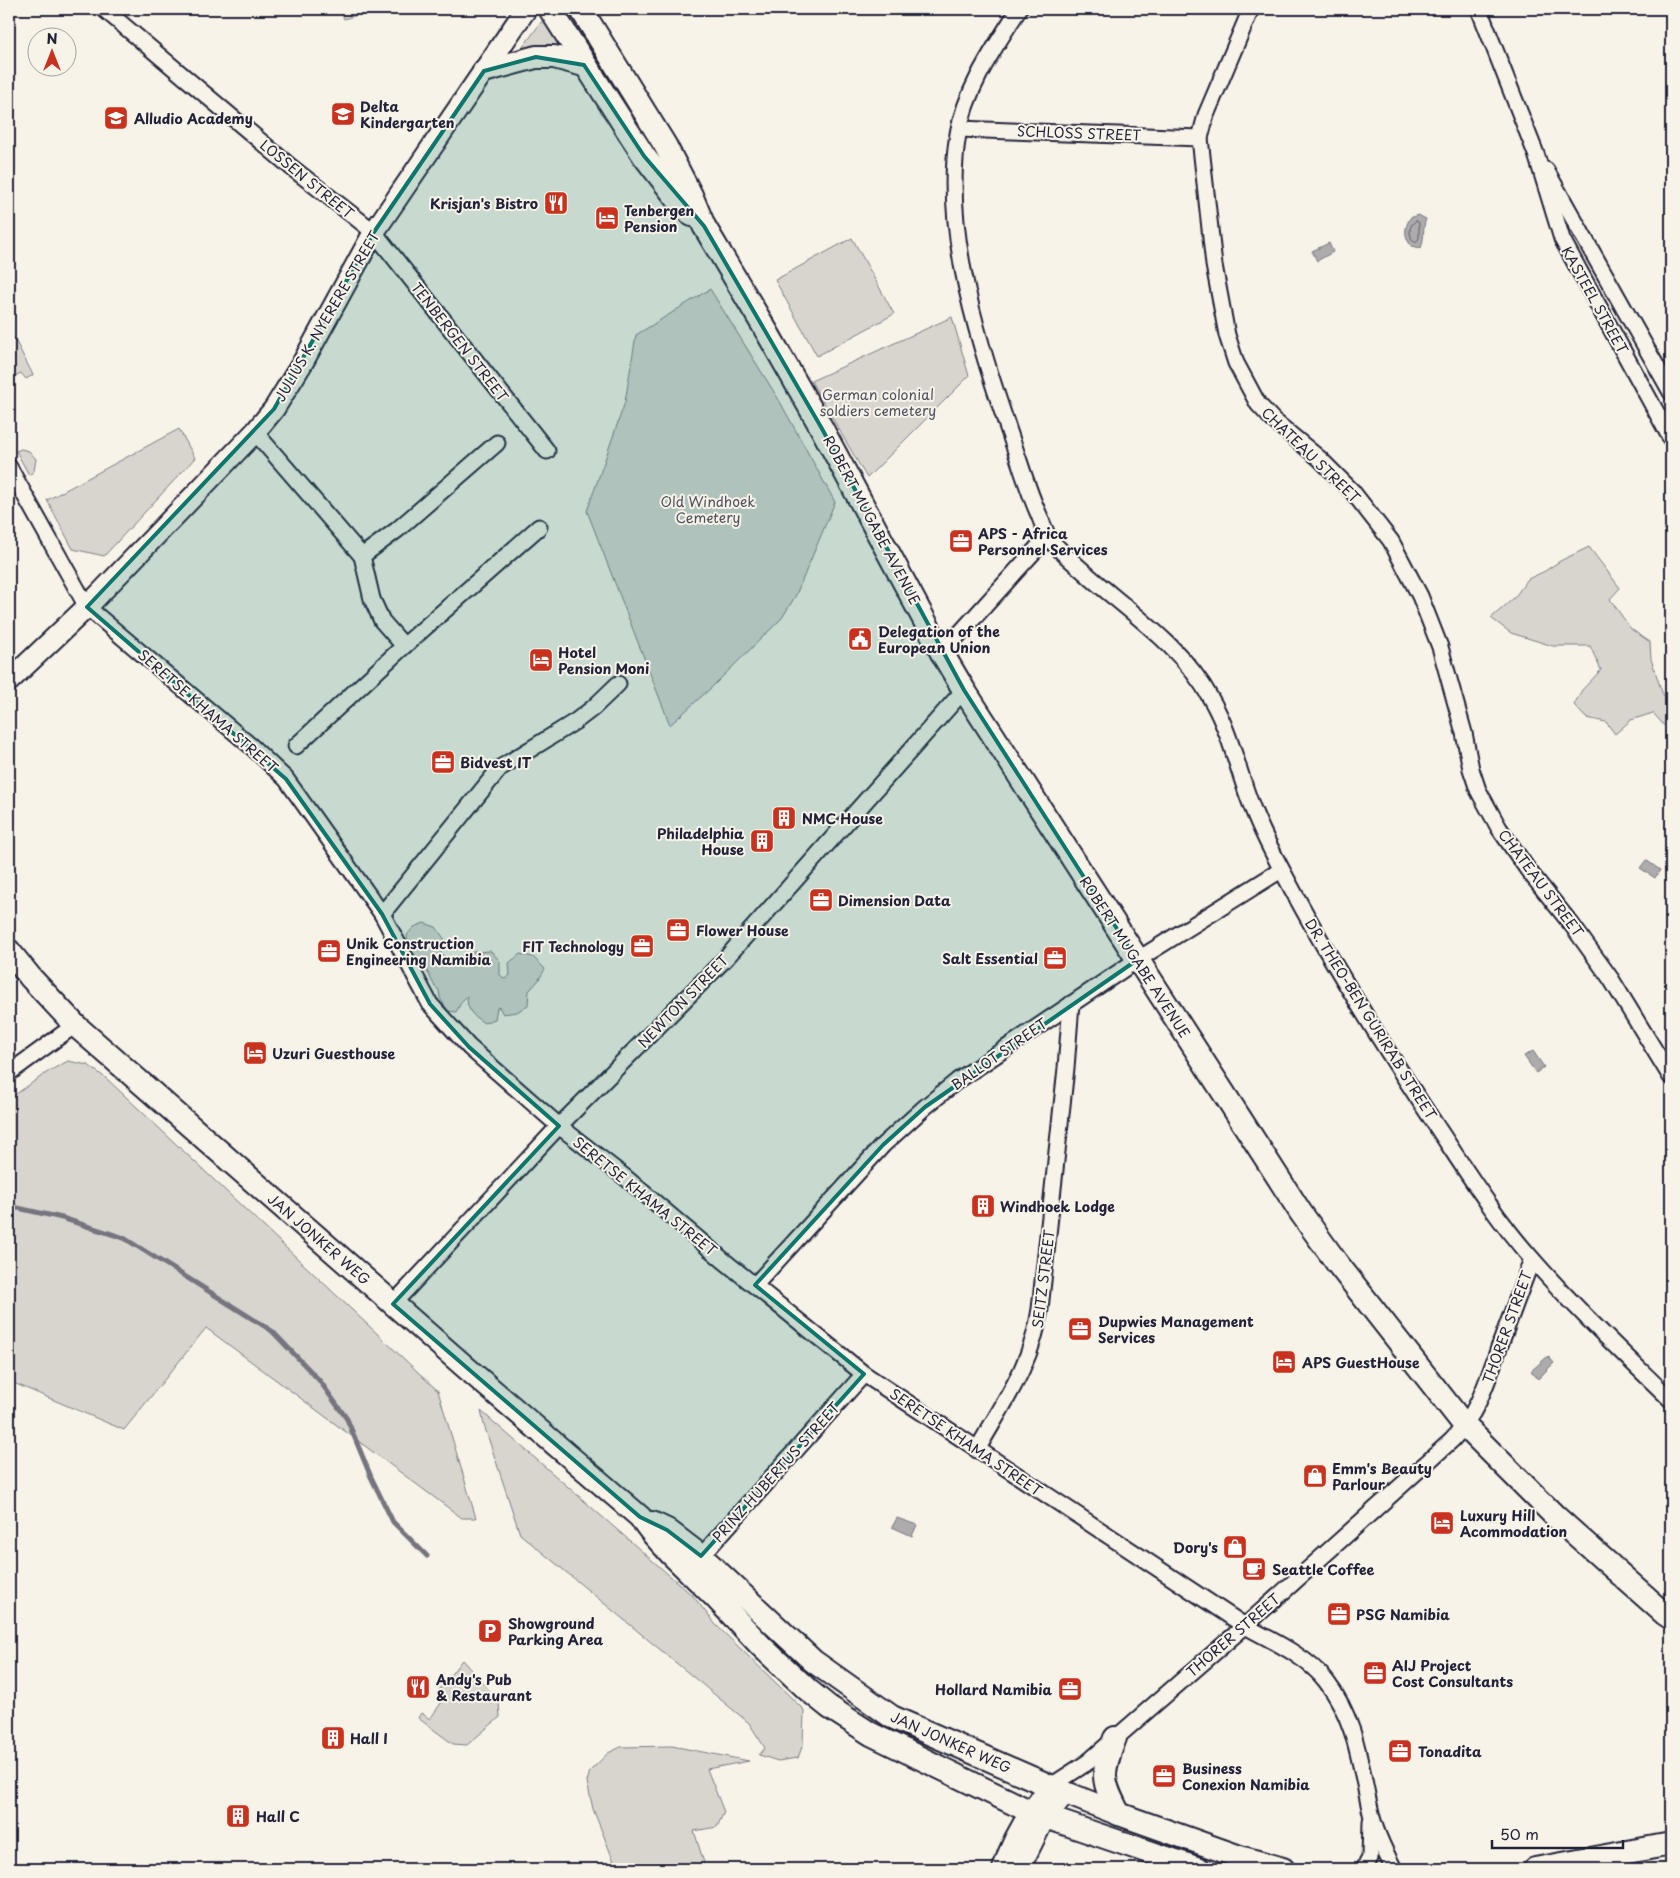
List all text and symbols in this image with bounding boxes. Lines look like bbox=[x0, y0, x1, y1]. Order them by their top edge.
north arrow bbox=[28, 28, 78, 78]
text: N bbox=[46, 28, 58, 49]
place label: Delta Kindergarten bbox=[360, 96, 454, 133]
school or university icon: Delta Kindergarten bbox=[330, 101, 356, 127]
school or university icon: Alludio Academy bbox=[103, 105, 129, 131]
place label: Alludio Academy bbox=[134, 108, 253, 129]
street label: SCHLOSS STREET bbox=[1017, 120, 1142, 146]
street label: LOSSEN STREET bbox=[256, 135, 359, 224]
restaurant icon: Krisjan's Bistro bbox=[543, 190, 569, 216]
place label: Krisjan's Bistro bbox=[430, 193, 538, 214]
place label: Tenbergen Pension bbox=[624, 200, 694, 237]
hotel icon: Tenbergen Pension bbox=[594, 205, 620, 231]
street label: JULIUS K. NYERERE STREET bbox=[269, 226, 385, 405]
street label: KASTEEL STREET bbox=[1557, 242, 1633, 358]
street label: TENBERGEN STREET bbox=[407, 278, 514, 406]
park label: German colonial soldiers cemetery bbox=[820, 384, 936, 421]
street label: CHATEAU STREET bbox=[1257, 402, 1365, 508]
street label: ROBERT MUGABE AVENUE bbox=[818, 432, 926, 608]
park label: Old Windhoek Cemetery bbox=[661, 491, 755, 528]
place label: APS - Africa Personnel Services bbox=[977, 523, 1108, 560]
office icon: APS - Africa Personnel Services bbox=[948, 528, 974, 554]
place label: Delegation of the European Union bbox=[878, 621, 1000, 658]
public building icon: Delegation of the European Union bbox=[847, 626, 873, 652]
place label: Hotel Pension Moni bbox=[558, 642, 649, 679]
street label: SERETSE KHAMA STREET bbox=[133, 644, 283, 778]
hotel icon: Hotel Pension Moni bbox=[528, 647, 554, 673]
office icon: Bidvest IT bbox=[430, 749, 456, 775]
place label: Bidvest IT bbox=[460, 752, 532, 773]
building icon: NMC House bbox=[771, 805, 797, 831]
place label: NMC House bbox=[802, 808, 883, 829]
place label: Philadelphia House bbox=[657, 823, 744, 860]
street label: CHATEAU STREET bbox=[1493, 825, 1589, 942]
building icon: Philadelphia House bbox=[749, 828, 775, 854]
street label: ROBERT MUGABE AVENUE bbox=[1075, 872, 1195, 1042]
office icon: Dimension Data bbox=[808, 887, 834, 913]
place label: Dimension Data bbox=[838, 890, 951, 911]
street label: DR. THEO-BEN GURIRAB STREET bbox=[1300, 914, 1442, 1124]
office icon: Flower House bbox=[665, 917, 691, 943]
place label: Flower House bbox=[696, 920, 789, 941]
place label: Unik Construction Engineering Namibia bbox=[346, 933, 492, 970]
office icon: FIT Technology bbox=[629, 933, 655, 959]
place label: FIT Technology bbox=[522, 936, 624, 957]
office icon: Unik Construction Engineering Namibia bbox=[316, 938, 342, 964]
office icon: Salt Essential bbox=[1042, 945, 1068, 971]
place label: Salt Essential bbox=[942, 948, 1038, 969]
street label: NEWTON STREET bbox=[633, 949, 733, 1052]
street label: BALLOT STREET bbox=[947, 1013, 1052, 1095]
hotel icon: Uzuri Guesthouse bbox=[242, 1040, 268, 1066]
place label: Uzuri Guesthouse bbox=[272, 1043, 395, 1064]
street label: SERETSE KHAMA STREET bbox=[569, 1131, 722, 1261]
street label: JAN JONKER WEG bbox=[263, 1188, 375, 1290]
building icon: Windhoek Lodge bbox=[970, 1193, 996, 1219]
place label: Windhoek Lodge bbox=[1000, 1196, 1115, 1217]
street label: SEITZ STREET bbox=[1027, 1228, 1060, 1329]
street label: THORER STREET bbox=[1477, 1267, 1537, 1386]
place label: Dupwies Management Services bbox=[1098, 1311, 1254, 1348]
office icon: Dupwies Management Services bbox=[1067, 1316, 1093, 1342]
hotel icon: APS GuestHouse bbox=[1271, 1349, 1297, 1375]
place label: APS GuestHouse bbox=[1301, 1352, 1420, 1373]
street label: SERETSE KHAMA STREET bbox=[886, 1383, 1047, 1501]
street label: PRINZ HUBERTUS STREET bbox=[707, 1397, 845, 1547]
place label: Emm's Beauty Parlour bbox=[1332, 1458, 1432, 1495]
shop icon: Emm's Beauty Parlour bbox=[1302, 1463, 1328, 1489]
place label: Luxury Hill Acommodation bbox=[1460, 1505, 1567, 1542]
hotel icon: Luxury Hill Acommodation bbox=[1429, 1510, 1455, 1536]
shop icon: Dory's bbox=[1222, 1534, 1248, 1560]
place label: Dory's bbox=[1173, 1537, 1218, 1558]
cafe icon: Seattle Coffee bbox=[1241, 1556, 1267, 1582]
place label: Seattle Coffee bbox=[1272, 1559, 1375, 1580]
street label: THORER STREET bbox=[1182, 1588, 1285, 1682]
office icon: PSG Namibia bbox=[1326, 1601, 1352, 1627]
place label: PSG Namibia bbox=[1356, 1604, 1450, 1625]
place label: Showground Parking Area bbox=[508, 1613, 603, 1650]
parking icon: Showground Parking Area bbox=[477, 1618, 503, 1644]
place label: AIJ Project Cost Consultants bbox=[1392, 1655, 1513, 1692]
office icon: AIJ Project Cost Consultants bbox=[1362, 1660, 1388, 1686]
place label: Andy's Pub & Restaurant bbox=[435, 1669, 532, 1706]
restaurant icon: Andy's Pub & Restaurant bbox=[405, 1674, 431, 1700]
office icon: Hollard Namibia bbox=[1057, 1676, 1083, 1702]
place label: Hollard Namibia bbox=[935, 1679, 1052, 1700]
street label: JAN JONKER WEG bbox=[887, 1706, 1015, 1778]
building icon: Hall I bbox=[320, 1725, 346, 1751]
place label: Hall I bbox=[350, 1728, 388, 1749]
office icon: Tonadita bbox=[1387, 1738, 1413, 1764]
place label: Tonadita bbox=[1418, 1741, 1482, 1762]
place label: Business Conexion Namibia bbox=[1182, 1758, 1310, 1795]
office icon: Business Conexion Namibia bbox=[1151, 1763, 1177, 1789]
building icon: Hall C bbox=[225, 1803, 251, 1829]
place label: Hall C bbox=[256, 1806, 300, 1827]
scale bar bbox=[1492, 1818, 1624, 1850]
text: 50 m bbox=[1500, 1822, 1539, 1845]

